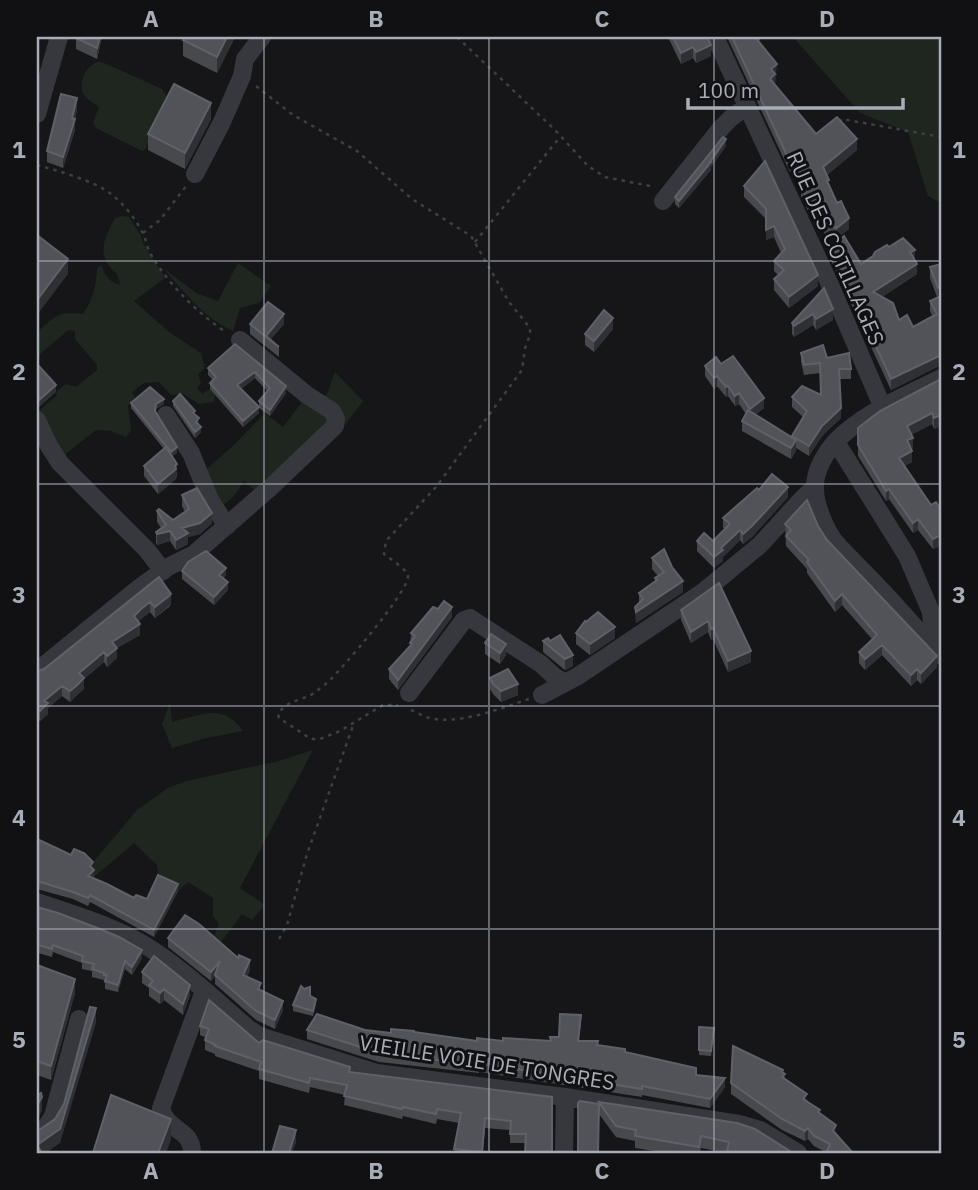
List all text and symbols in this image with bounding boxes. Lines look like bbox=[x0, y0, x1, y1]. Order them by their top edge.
text: A bbox=[143, 3, 159, 33]
text: B bbox=[368, 3, 384, 33]
text: C bbox=[595, 3, 610, 33]
text: D bbox=[819, 3, 835, 33]
scale bar bbox=[688, 66, 903, 110]
text: 100 m bbox=[698, 76, 759, 104]
text: 1 bbox=[12, 134, 26, 164]
text: 1 bbox=[952, 134, 966, 164]
street label: RUE DES COTILLAGES bbox=[781, 147, 891, 349]
text: 2 bbox=[12, 356, 26, 386]
text: 2 bbox=[952, 356, 966, 386]
text: 3 bbox=[12, 579, 26, 609]
text: 3 bbox=[952, 579, 966, 609]
text: 4 bbox=[12, 802, 26, 832]
text: 4 bbox=[952, 802, 966, 832]
text: 5 bbox=[12, 1024, 26, 1054]
text: 5 bbox=[952, 1024, 966, 1054]
street label: VIEILLE VOIE DE TONGRES bbox=[357, 1028, 617, 1096]
text: A bbox=[143, 1155, 159, 1185]
text: B bbox=[368, 1155, 384, 1185]
text: C bbox=[595, 1155, 610, 1185]
text: D bbox=[819, 1155, 835, 1185]

